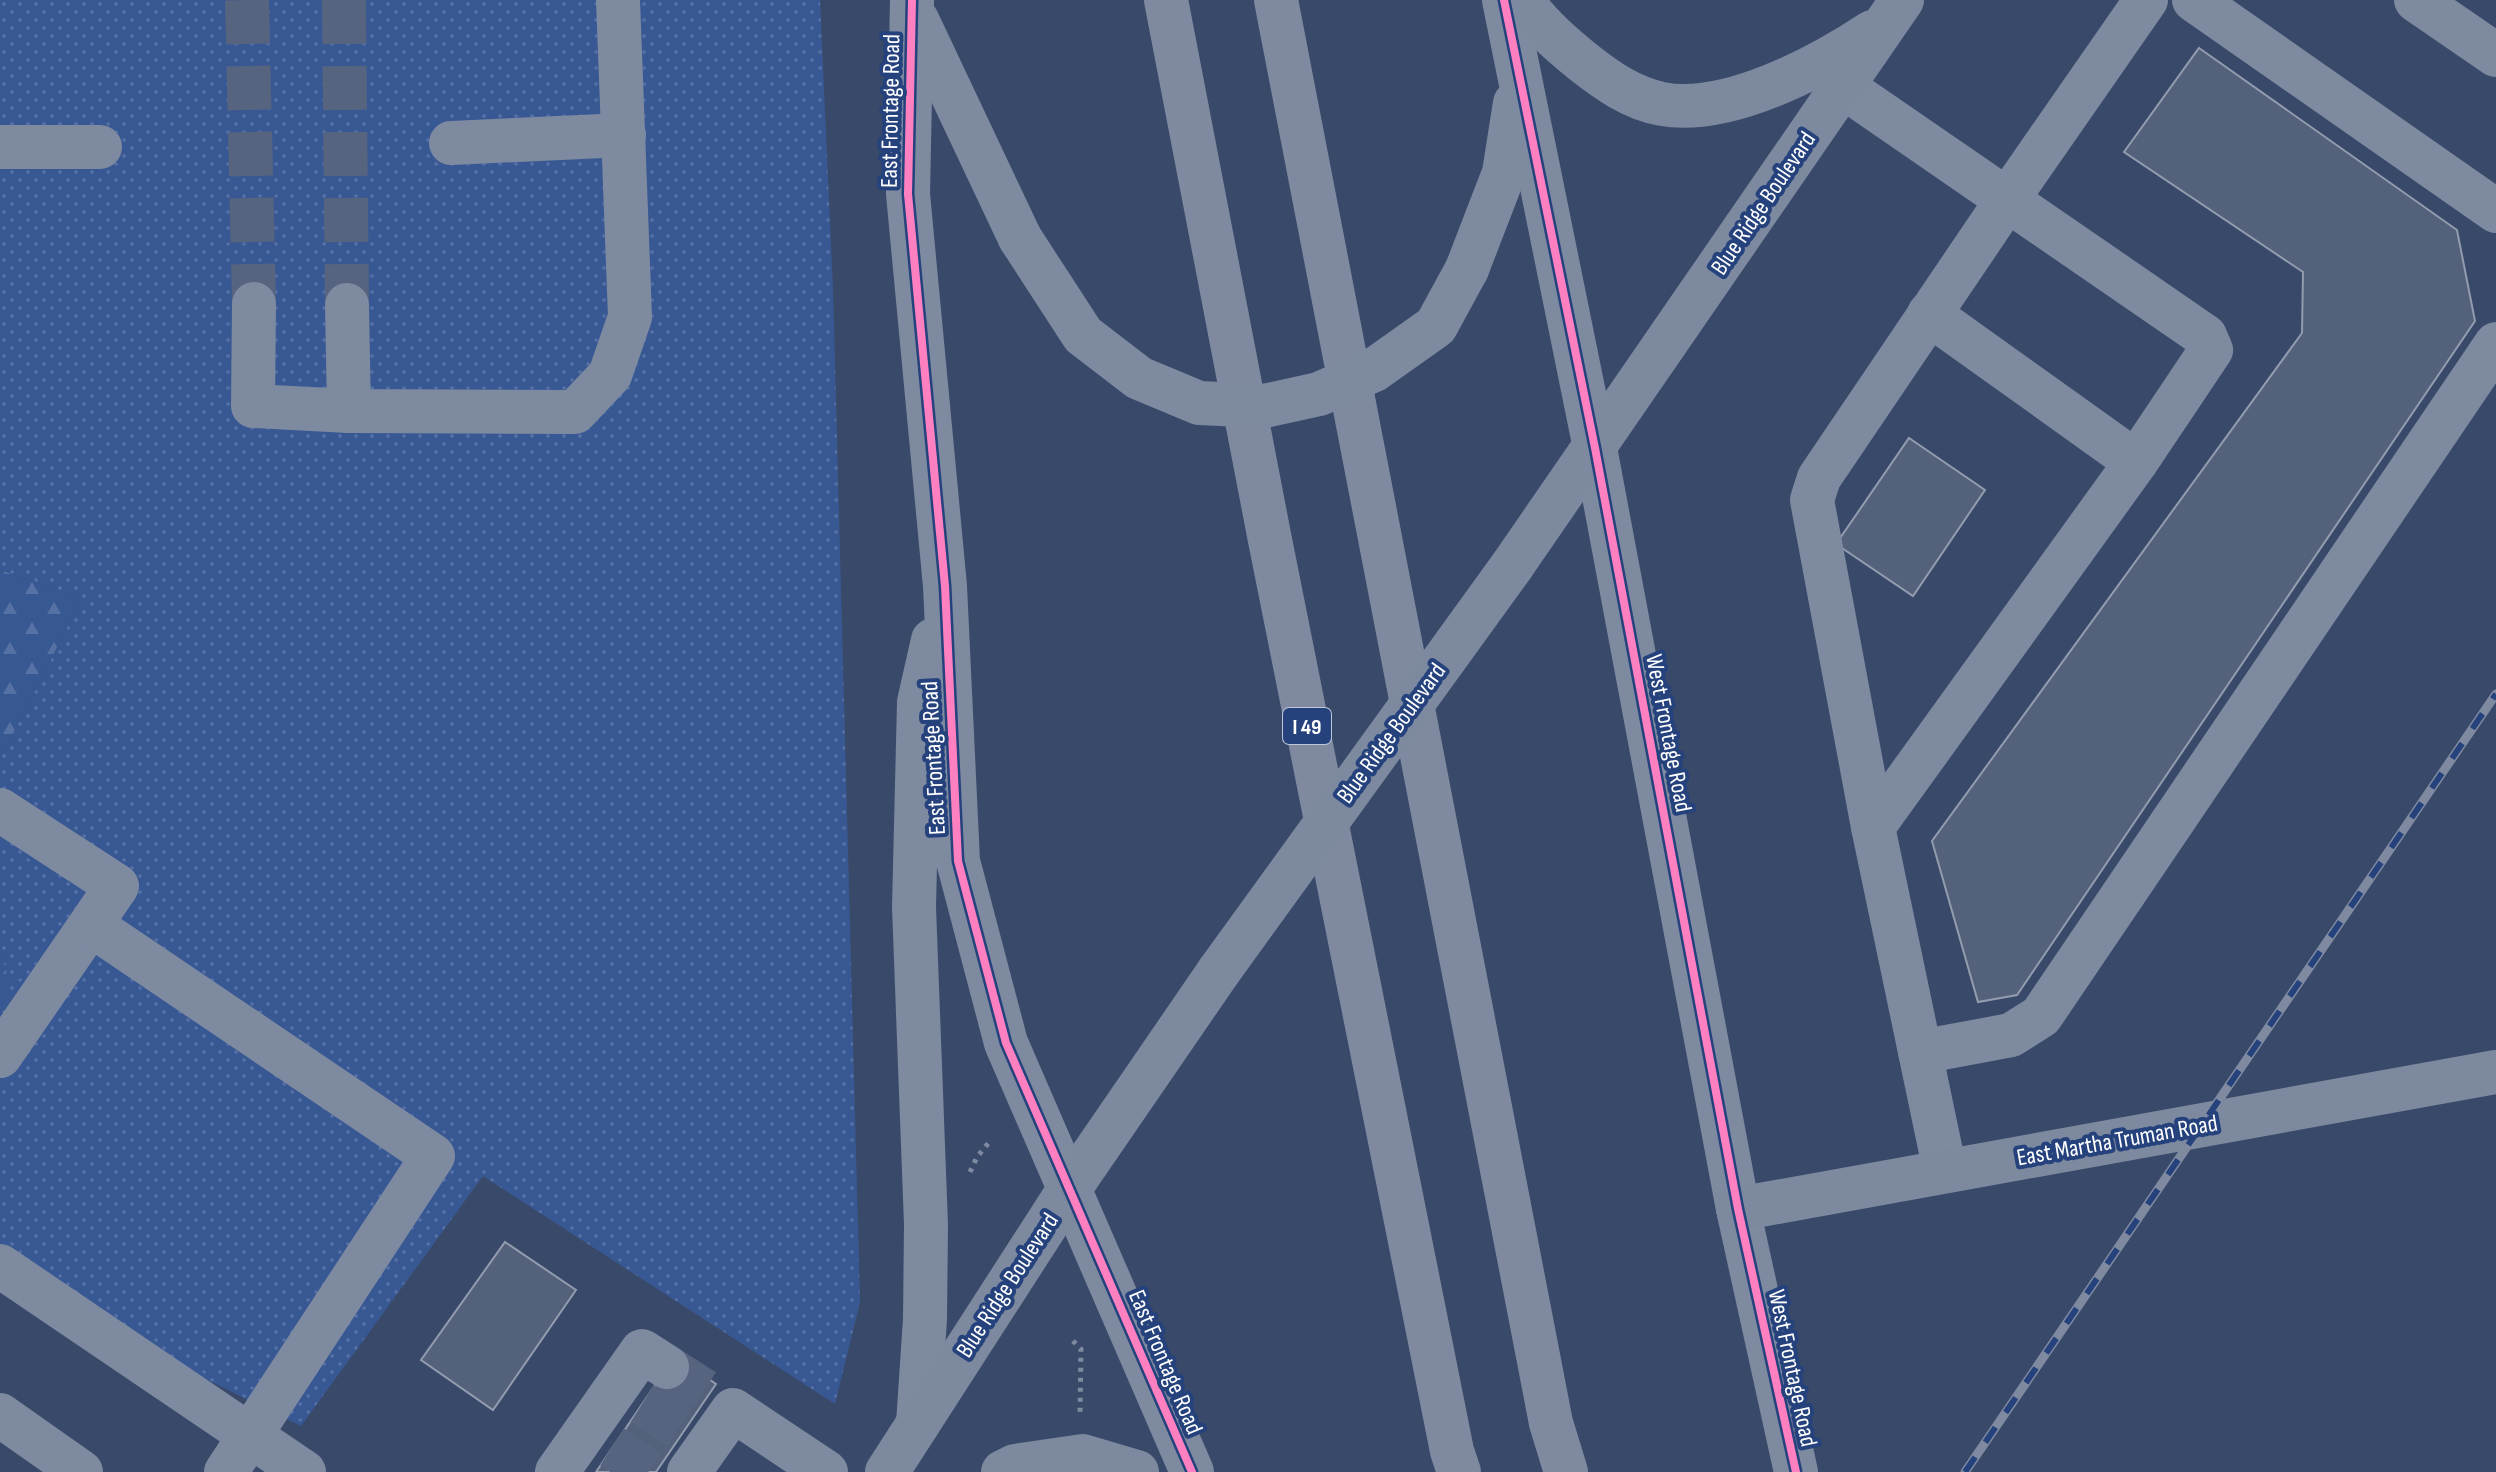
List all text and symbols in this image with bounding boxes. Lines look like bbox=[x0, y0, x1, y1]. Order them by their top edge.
street label: East Frontage Road bbox=[875, 34, 906, 188]
street label: Blue Ridge Boulevard bbox=[1705, 126, 1822, 280]
street label: West Frontage Road bbox=[1639, 652, 1698, 814]
street label: Blue Ridge Boulevard bbox=[1331, 657, 1452, 809]
street label: East Frontage Road bbox=[915, 680, 952, 836]
road number: I 49 bbox=[1283, 708, 1331, 744]
street label: East Martha Truman Road bbox=[2014, 1109, 2220, 1172]
street label: Blue Ridge Boulevard bbox=[950, 1208, 1065, 1363]
street label: East Frontage Road bbox=[1122, 1286, 1209, 1439]
street label: West Frontage Road bbox=[1762, 1287, 1823, 1449]

